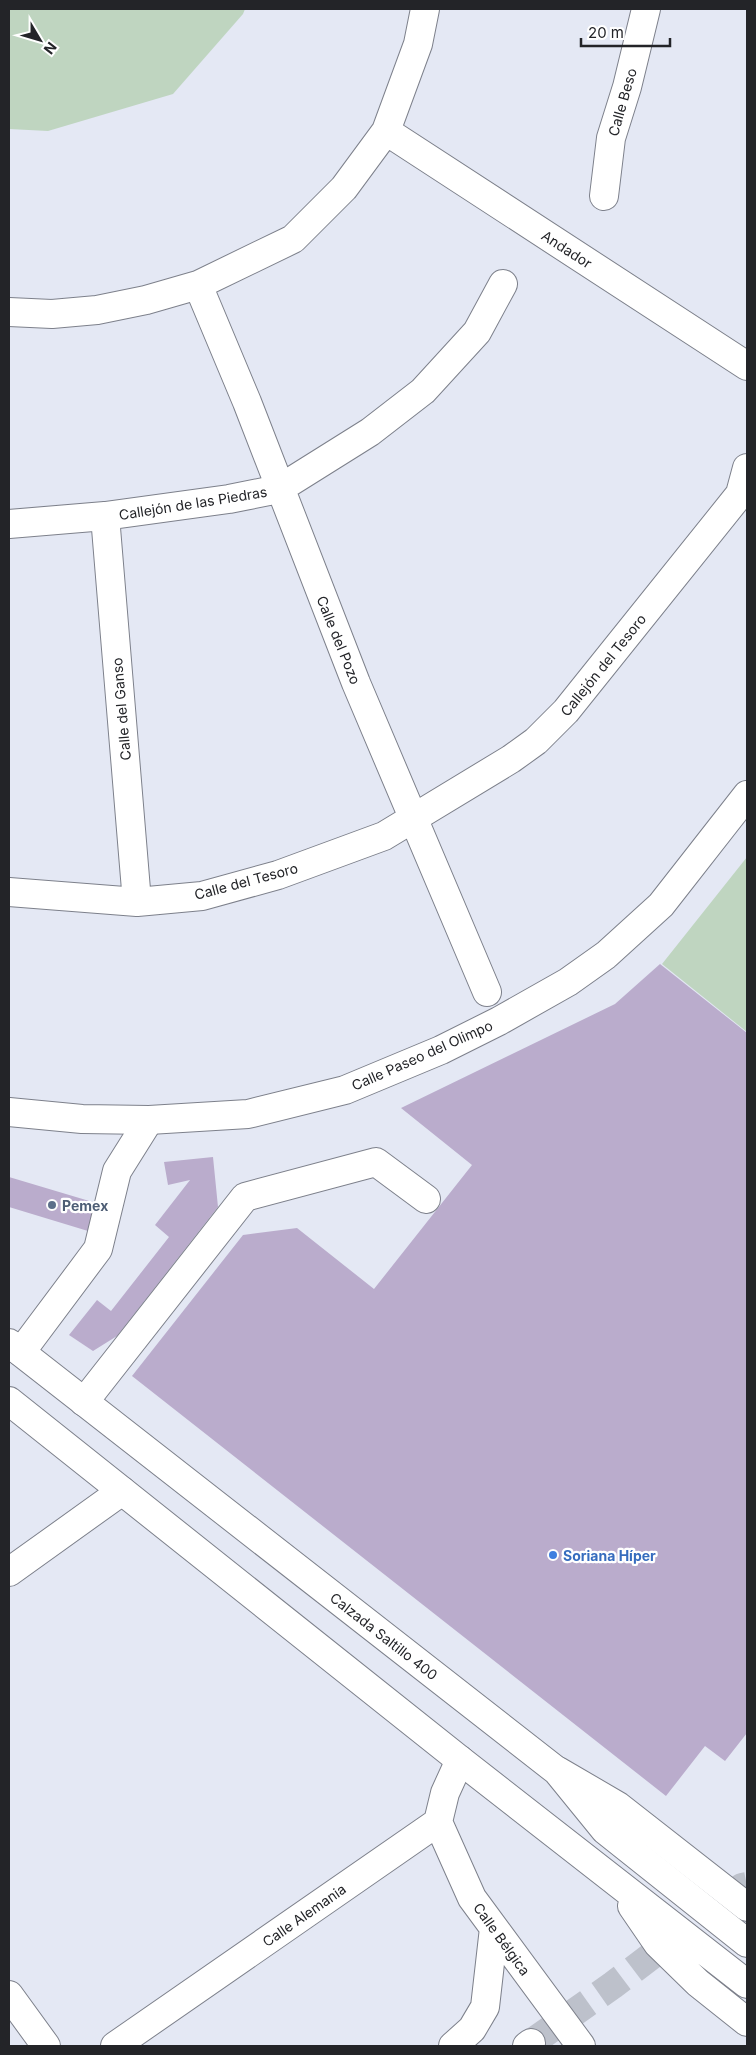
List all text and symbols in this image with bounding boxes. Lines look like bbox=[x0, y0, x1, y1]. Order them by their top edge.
north arrow bbox=[15, 15, 65, 65]
scale bar bbox=[581, 15, 670, 47]
text: 20 m bbox=[588, 23, 624, 42]
text: N bbox=[41, 39, 61, 58]
street label: Calle Beso bbox=[604, 66, 640, 138]
street label: Andador bbox=[539, 226, 595, 272]
street label: Callejón de las Piedras bbox=[118, 483, 268, 523]
street label: Calle del Pozo bbox=[314, 593, 364, 687]
street label: Callejón del Tesoro bbox=[557, 611, 649, 719]
street label: Calle del Ganso bbox=[108, 657, 134, 761]
street label: Calle del Tesoro bbox=[192, 859, 300, 903]
street label: Calle Paseo del Olimpo bbox=[349, 1016, 495, 1094]
place label: Pemex bbox=[62, 1197, 108, 1214]
marker: Pemex bbox=[46, 1199, 58, 1211]
place label: Soriana Híper bbox=[563, 1547, 656, 1564]
marker: Soriana Híper bbox=[547, 1549, 559, 1561]
street label: Calzada Saltillo 400 bbox=[327, 1589, 441, 1683]
street label: Calle Alemania bbox=[259, 1880, 349, 1950]
street label: Calle Bélgica bbox=[470, 1899, 534, 1979]

